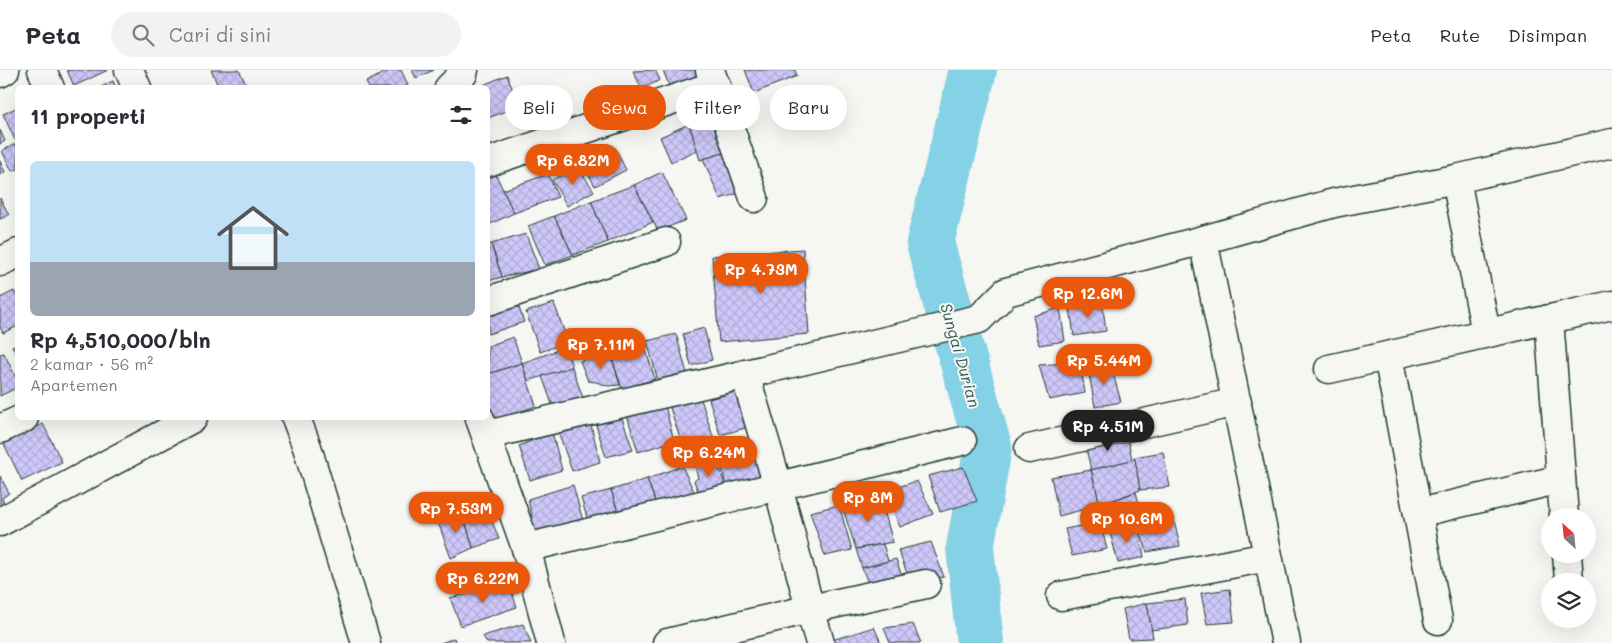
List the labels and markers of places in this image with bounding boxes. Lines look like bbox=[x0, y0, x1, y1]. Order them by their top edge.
pin: Rp 6.82M bbox=[521, 144, 625, 186]
pin: Rp 4.73M bbox=[709, 252, 813, 295]
pin: Rp 12.6M bbox=[1036, 276, 1140, 319]
pin: Rp 7.11M bbox=[549, 328, 653, 370]
pin: Rp 5.44M bbox=[1052, 344, 1156, 386]
pin: Rp 4.51M bbox=[1056, 410, 1160, 452]
pin: Rp 6.24M bbox=[657, 436, 761, 478]
pin: Rp 8M bbox=[833, 480, 903, 523]
pin: Rp 7.53M bbox=[404, 492, 508, 534]
pin: Rp 10.6M bbox=[1075, 502, 1179, 544]
pin: Rp 6.22M bbox=[431, 562, 535, 604]

